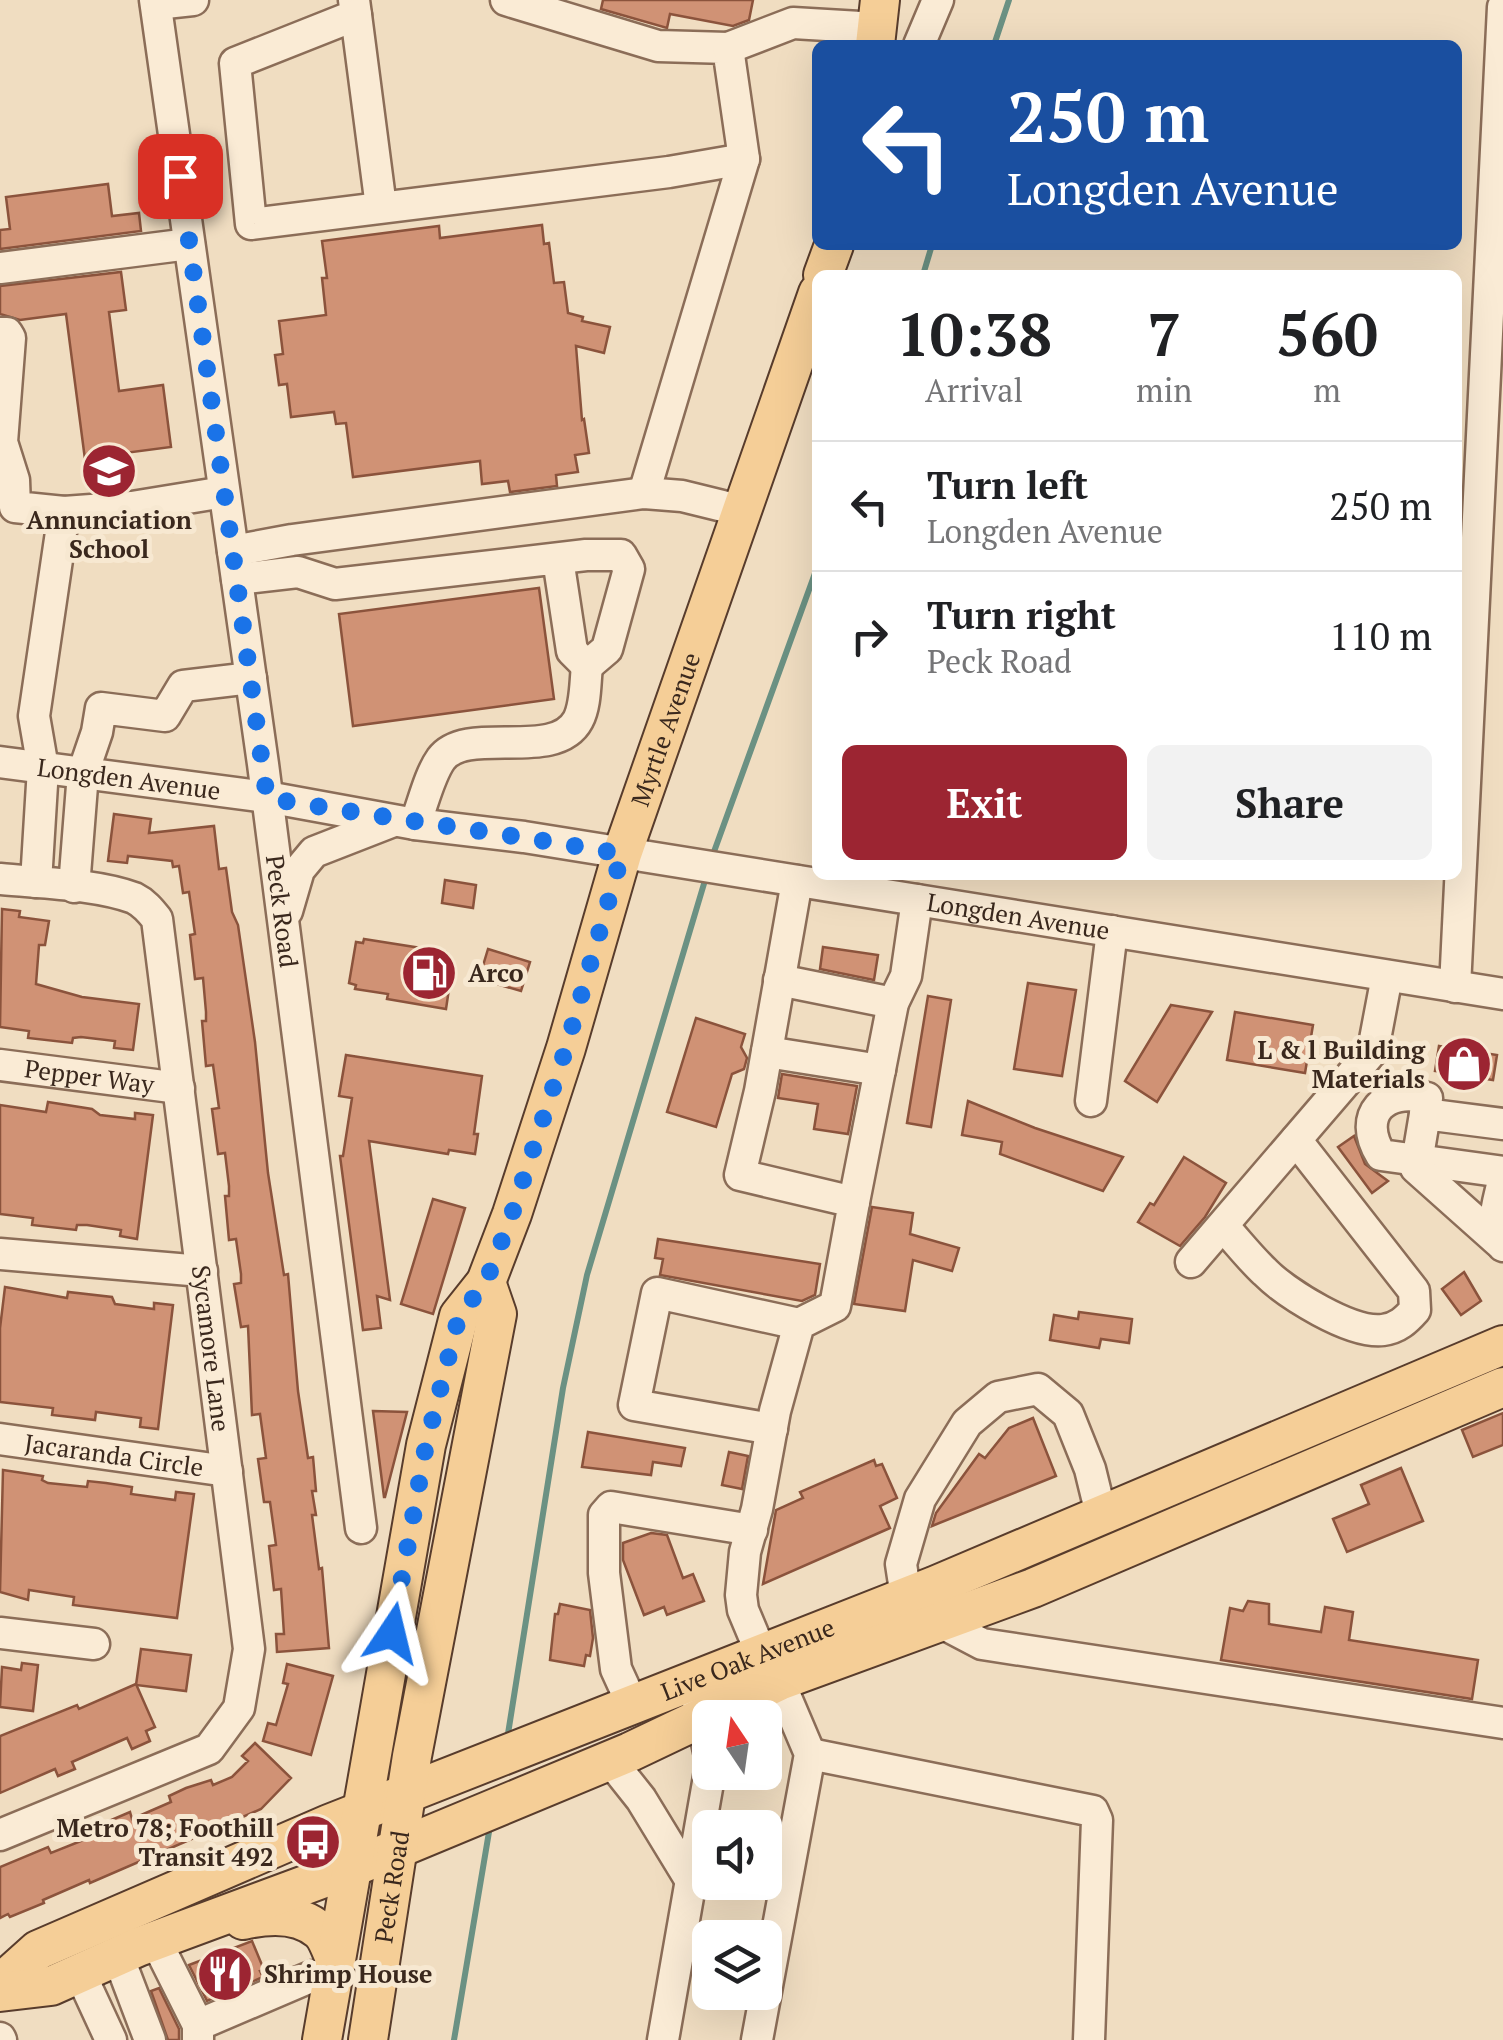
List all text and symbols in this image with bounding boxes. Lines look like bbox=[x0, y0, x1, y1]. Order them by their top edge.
text: 250 m bbox=[1007, 69, 1209, 162]
icon: left bbox=[842, 80, 972, 210]
pin bbox=[138, 134, 223, 219]
icon: arrive bbox=[153, 149, 208, 204]
text: Longden Avenue bbox=[1007, 158, 1339, 218]
text: 10:38 bbox=[896, 294, 1052, 373]
text: 7 bbox=[1147, 294, 1181, 373]
text: 560 bbox=[1276, 294, 1378, 373]
text: Arrival bbox=[925, 369, 1023, 411]
text: min bbox=[1136, 369, 1192, 411]
text: m bbox=[1313, 369, 1341, 411]
school or university icon: Annunciation School bbox=[79, 441, 139, 501]
text: Turn left bbox=[927, 460, 1088, 510]
icon: left bbox=[842, 479, 897, 534]
text: 250 m bbox=[1329, 481, 1432, 531]
place label: Annunciation School bbox=[26, 503, 192, 565]
text: Longden Avenue bbox=[927, 510, 1163, 552]
text: Turn right bbox=[927, 590, 1116, 640]
icon: right bbox=[842, 609, 897, 664]
text: 110 m bbox=[1329, 611, 1432, 661]
text: Peck Road bbox=[927, 640, 1072, 682]
street label: Myrtle Avenue bbox=[623, 648, 707, 810]
button: Exit bbox=[842, 745, 1127, 860]
button: Share bbox=[1147, 745, 1432, 860]
street label: Longden Avenue bbox=[35, 750, 223, 807]
street label: Peck Road bbox=[259, 853, 306, 969]
street label: Longden Avenue bbox=[925, 885, 1112, 947]
fuel station icon: Arco bbox=[399, 943, 459, 1003]
place label: Arco bbox=[468, 956, 524, 989]
place label: L & l Building Materials bbox=[1258, 1033, 1426, 1095]
shop icon: L & l Building Materials bbox=[1434, 1034, 1494, 1094]
street label: Pepper Way bbox=[23, 1051, 156, 1101]
street label: Sycamore Lane bbox=[185, 1263, 238, 1434]
street label: Jacaranda Circle bbox=[22, 1426, 205, 1483]
position arrow bbox=[340, 1581, 444, 1685]
street label: Live Oak Avenue bbox=[656, 1610, 839, 1708]
north arrow bbox=[692, 1700, 782, 1790]
map controls bbox=[692, 1700, 782, 2010]
button: sound bbox=[692, 1810, 782, 1900]
place label: Metro 78; Foothill Transit 492 bbox=[56, 1811, 274, 1873]
bus stop icon: Metro 78; Foothill Transit 492 bbox=[283, 1812, 343, 1872]
street label: Peck Road bbox=[366, 1828, 416, 1945]
button: layers bbox=[692, 1920, 782, 2010]
restaurant icon: Shrimp House bbox=[195, 1944, 255, 2004]
place label: Shrimp House bbox=[264, 1957, 432, 1990]

